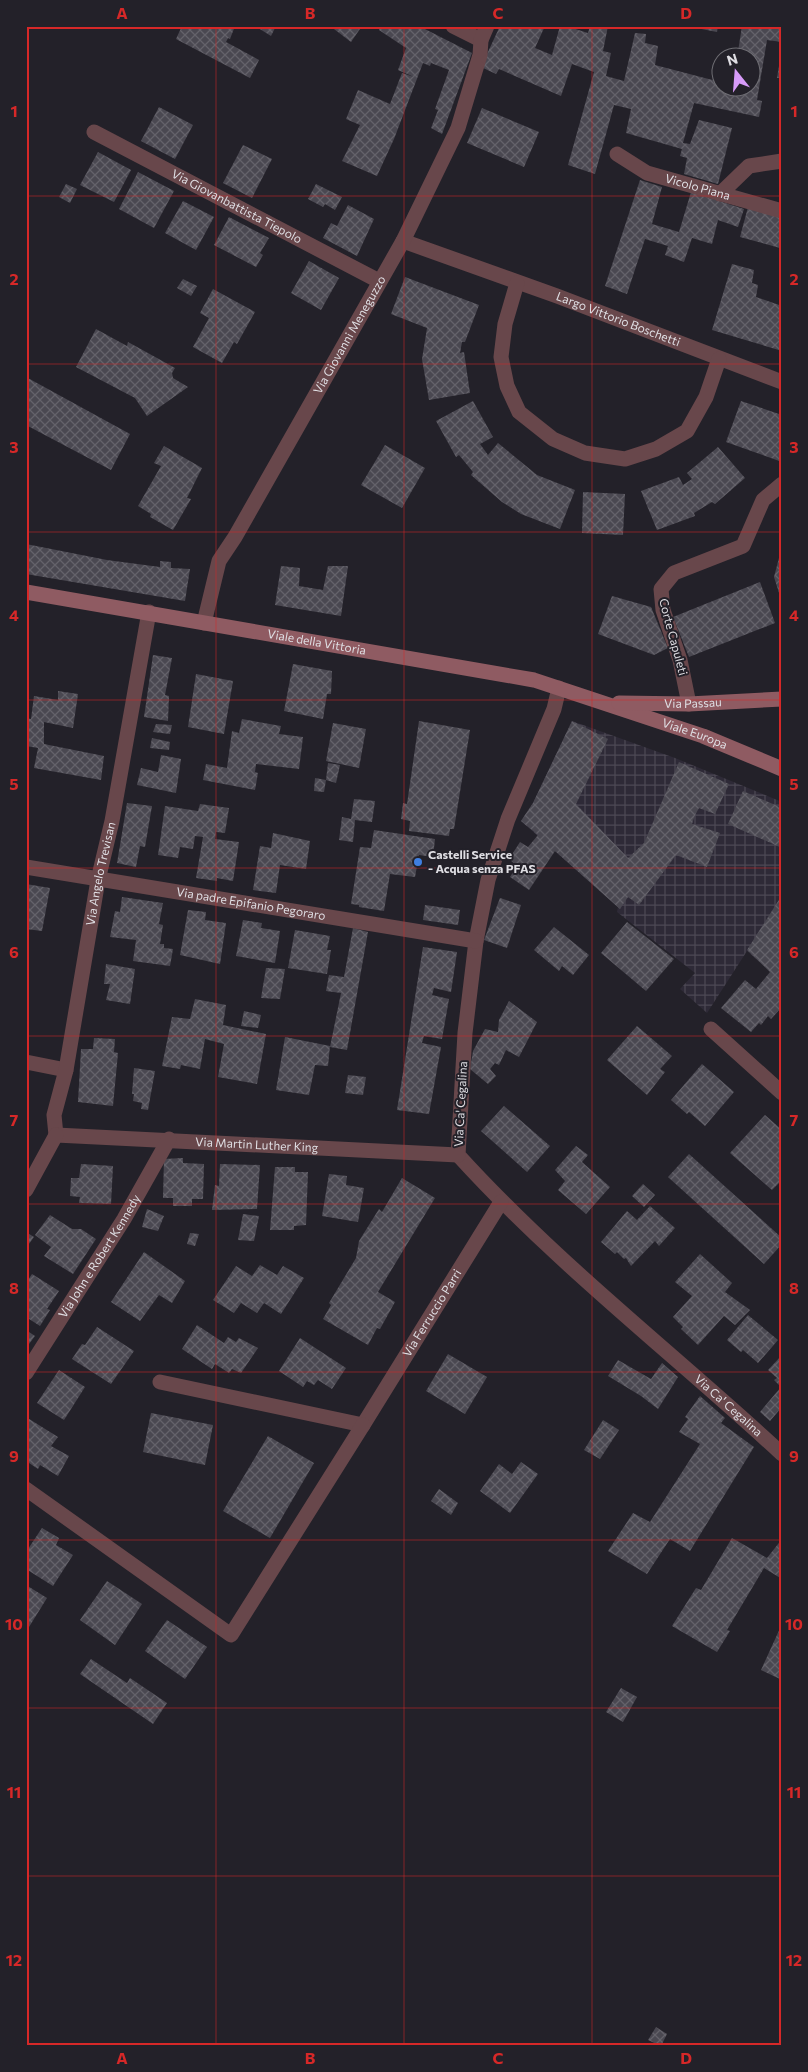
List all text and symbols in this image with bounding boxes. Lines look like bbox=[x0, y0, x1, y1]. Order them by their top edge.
text: A bbox=[116, 3, 128, 22]
text: B bbox=[305, 3, 316, 22]
text: C bbox=[493, 3, 504, 22]
text: D bbox=[680, 3, 692, 22]
north arrow bbox=[710, 48, 760, 98]
text: N bbox=[725, 49, 740, 69]
text: 1 bbox=[10, 101, 18, 120]
text: 1 bbox=[790, 101, 798, 120]
street label: Via Giovanbattista Tiepolo bbox=[170, 166, 305, 245]
street label: Vicolo Piana bbox=[664, 170, 732, 202]
text: 2 bbox=[9, 269, 19, 288]
text: 2 bbox=[789, 269, 799, 288]
street label: Via Giovanni Meneguzzo bbox=[310, 273, 388, 396]
street label: Largo Vittorio Boschetti bbox=[554, 288, 683, 349]
text: 3 bbox=[9, 437, 19, 456]
text: 3 bbox=[789, 437, 799, 456]
street label: Corte Capuleti bbox=[657, 597, 691, 677]
text: 4 bbox=[9, 605, 19, 624]
text: 4 bbox=[789, 605, 799, 624]
street label: Viale della Vittoria bbox=[266, 626, 367, 657]
street label: Via Passau bbox=[664, 694, 722, 710]
street label: Viale Europa bbox=[661, 715, 730, 751]
text: 5 bbox=[9, 774, 19, 793]
text: 5 bbox=[789, 774, 799, 793]
street label: Via Angelo Trevisan bbox=[82, 820, 118, 927]
place label: Castelli Service - Acqua senza PFAS bbox=[428, 847, 536, 875]
marker: Castelli Service - Acqua senza PFAS bbox=[412, 856, 424, 868]
street label: Via padre Epifanio Pegoraro bbox=[175, 884, 327, 922]
text: 6 bbox=[9, 942, 19, 961]
text: 6 bbox=[789, 942, 799, 961]
street label: Via Ca' Cegalina bbox=[451, 1061, 469, 1147]
text: 7 bbox=[10, 1110, 19, 1129]
text: 7 bbox=[790, 1110, 799, 1129]
street label: Via Martin Luther King bbox=[195, 1134, 319, 1154]
street label: Via John e Robert Kennedy bbox=[55, 1192, 142, 1320]
street label: Via Ferruccio Parri bbox=[399, 1266, 464, 1359]
text: 8 bbox=[9, 1278, 19, 1297]
text: 8 bbox=[789, 1278, 799, 1297]
street label: Via Ca' Cegalina bbox=[692, 1371, 766, 1439]
text: 9 bbox=[9, 1446, 19, 1465]
text: 9 bbox=[789, 1446, 799, 1465]
text: 10 bbox=[5, 1614, 23, 1633]
text: 10 bbox=[785, 1614, 803, 1633]
text: 11 bbox=[7, 1782, 21, 1801]
text: 11 bbox=[787, 1782, 801, 1801]
text: 12 bbox=[6, 1950, 22, 1969]
text: 12 bbox=[786, 1950, 802, 1969]
text: A bbox=[116, 2048, 128, 2067]
text: B bbox=[305, 2048, 316, 2067]
text: C bbox=[493, 2048, 504, 2067]
text: D bbox=[680, 2048, 692, 2067]

